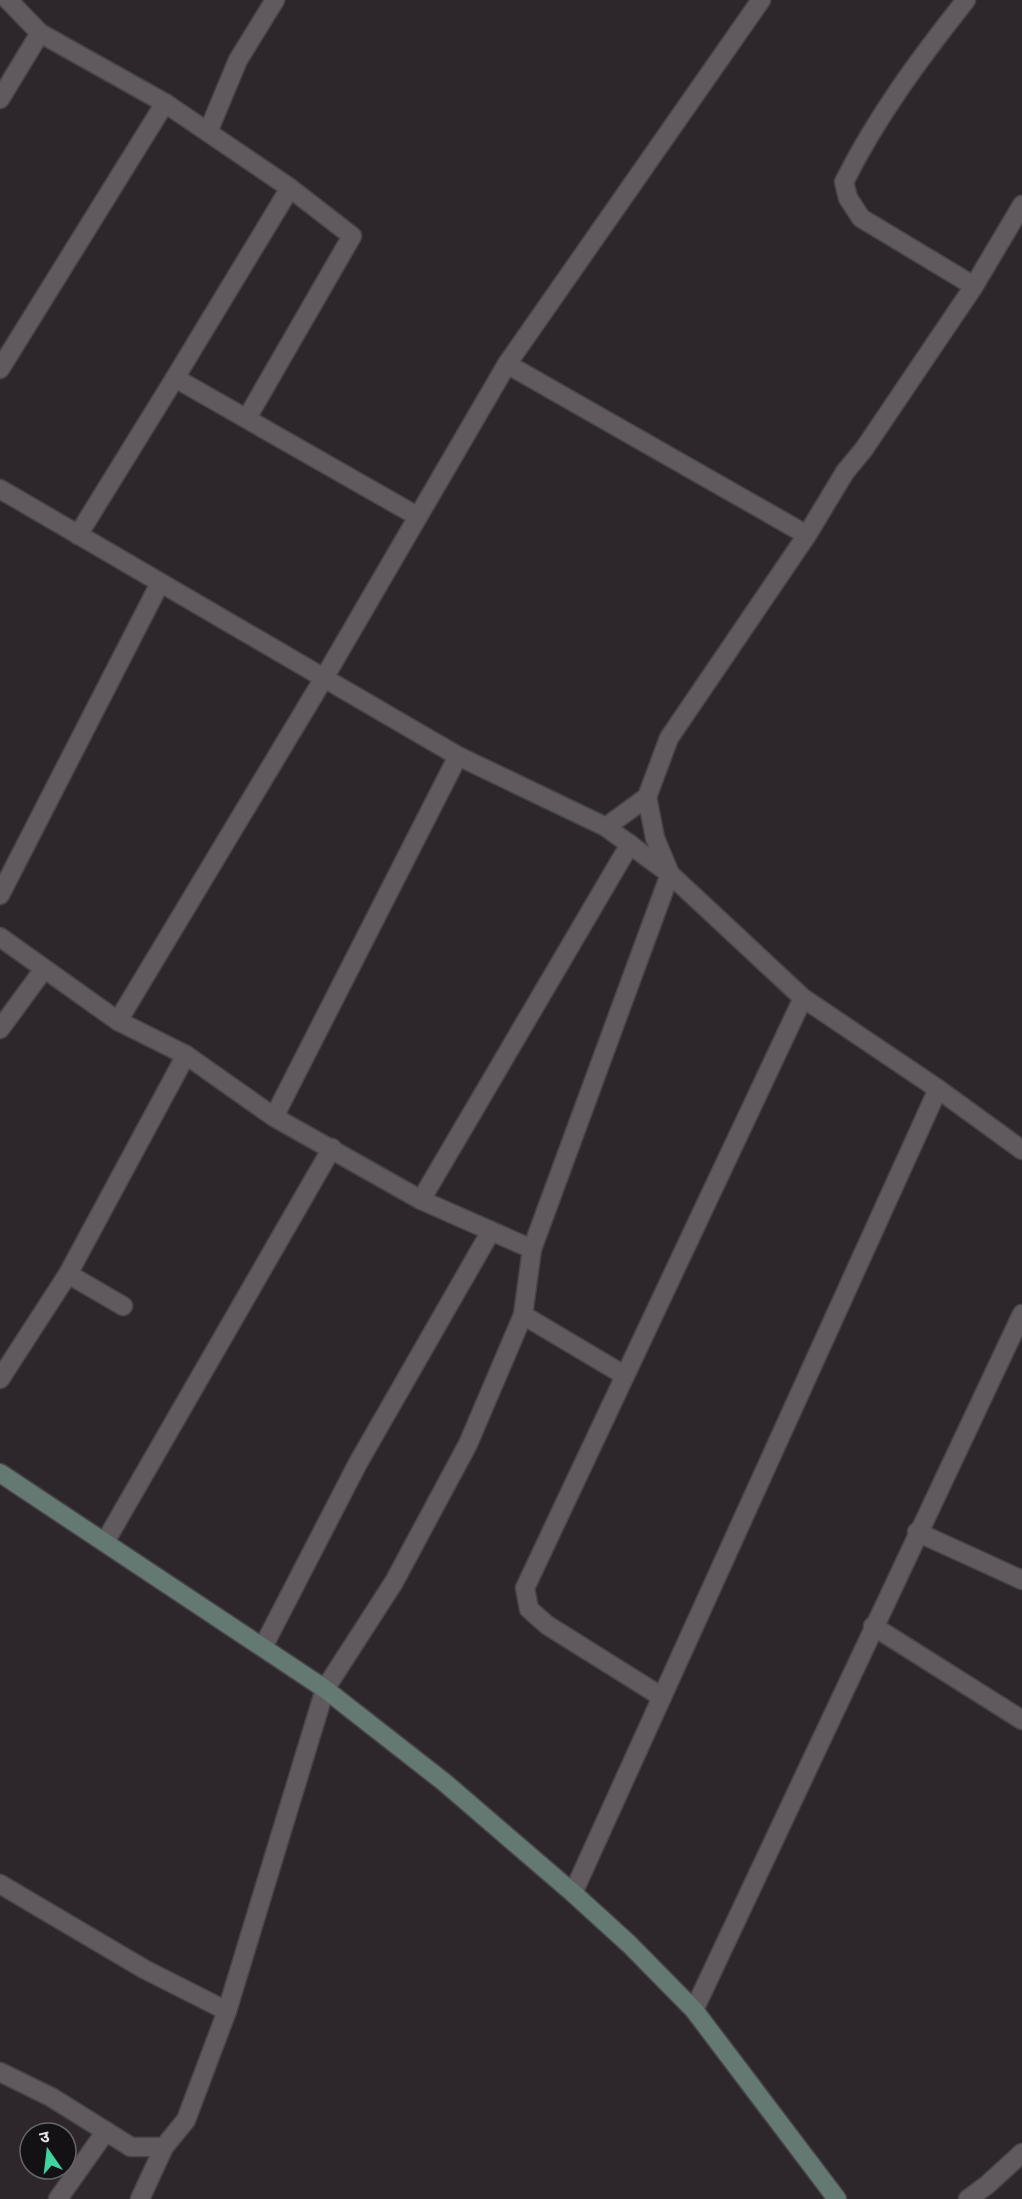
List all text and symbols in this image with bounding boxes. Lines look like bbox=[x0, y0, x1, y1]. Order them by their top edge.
north arrow bbox=[18, 2121, 78, 2181]
text: उ bbox=[38, 2126, 52, 2147]

